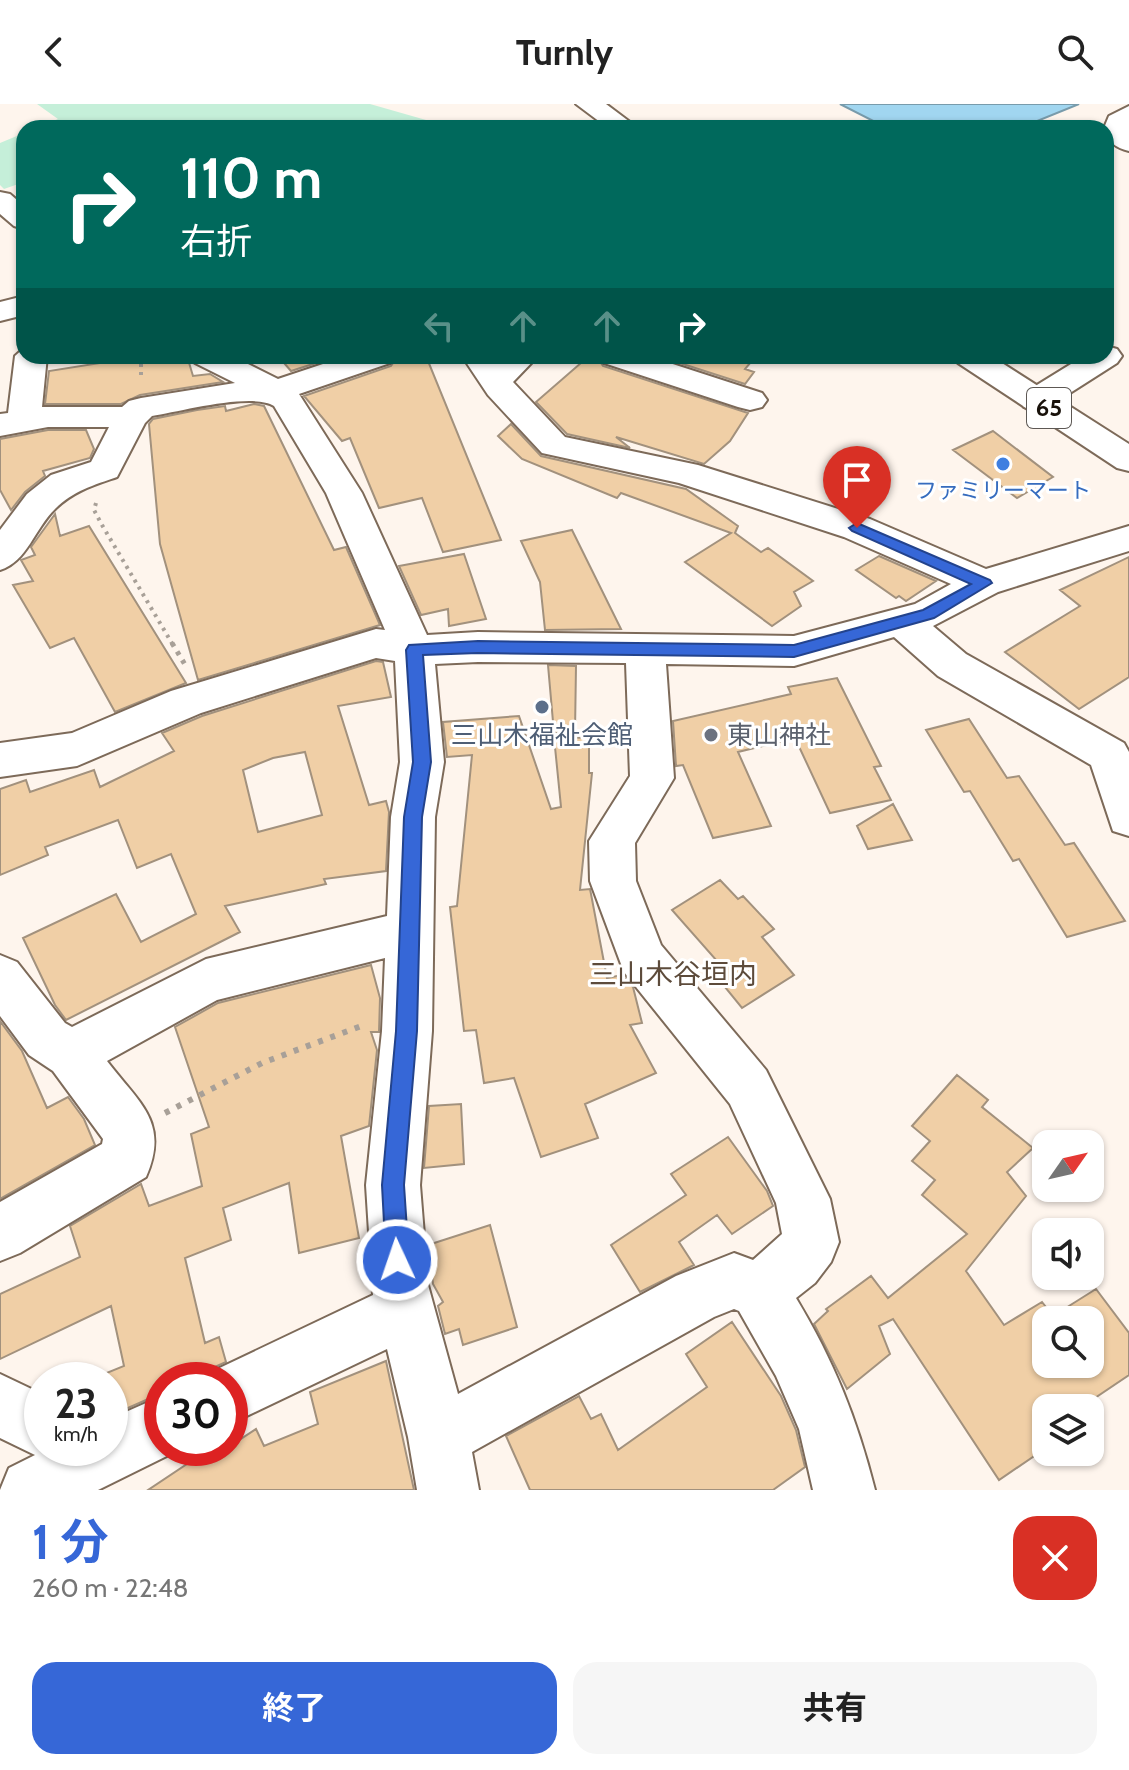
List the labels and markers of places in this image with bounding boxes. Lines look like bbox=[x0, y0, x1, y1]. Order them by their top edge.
pin bbox=[823, 446, 891, 528]
marker: ファミリーマート bbox=[994, 455, 1012, 473]
place label: ファミリーマート bbox=[915, 477, 1091, 504]
marker: 三山木福祉会館 bbox=[533, 698, 551, 716]
place label: 三山木福祉会館 bbox=[451, 719, 633, 751]
place label: 東山神社 bbox=[727, 719, 831, 751]
marker: 東山神社 bbox=[702, 726, 720, 744]

